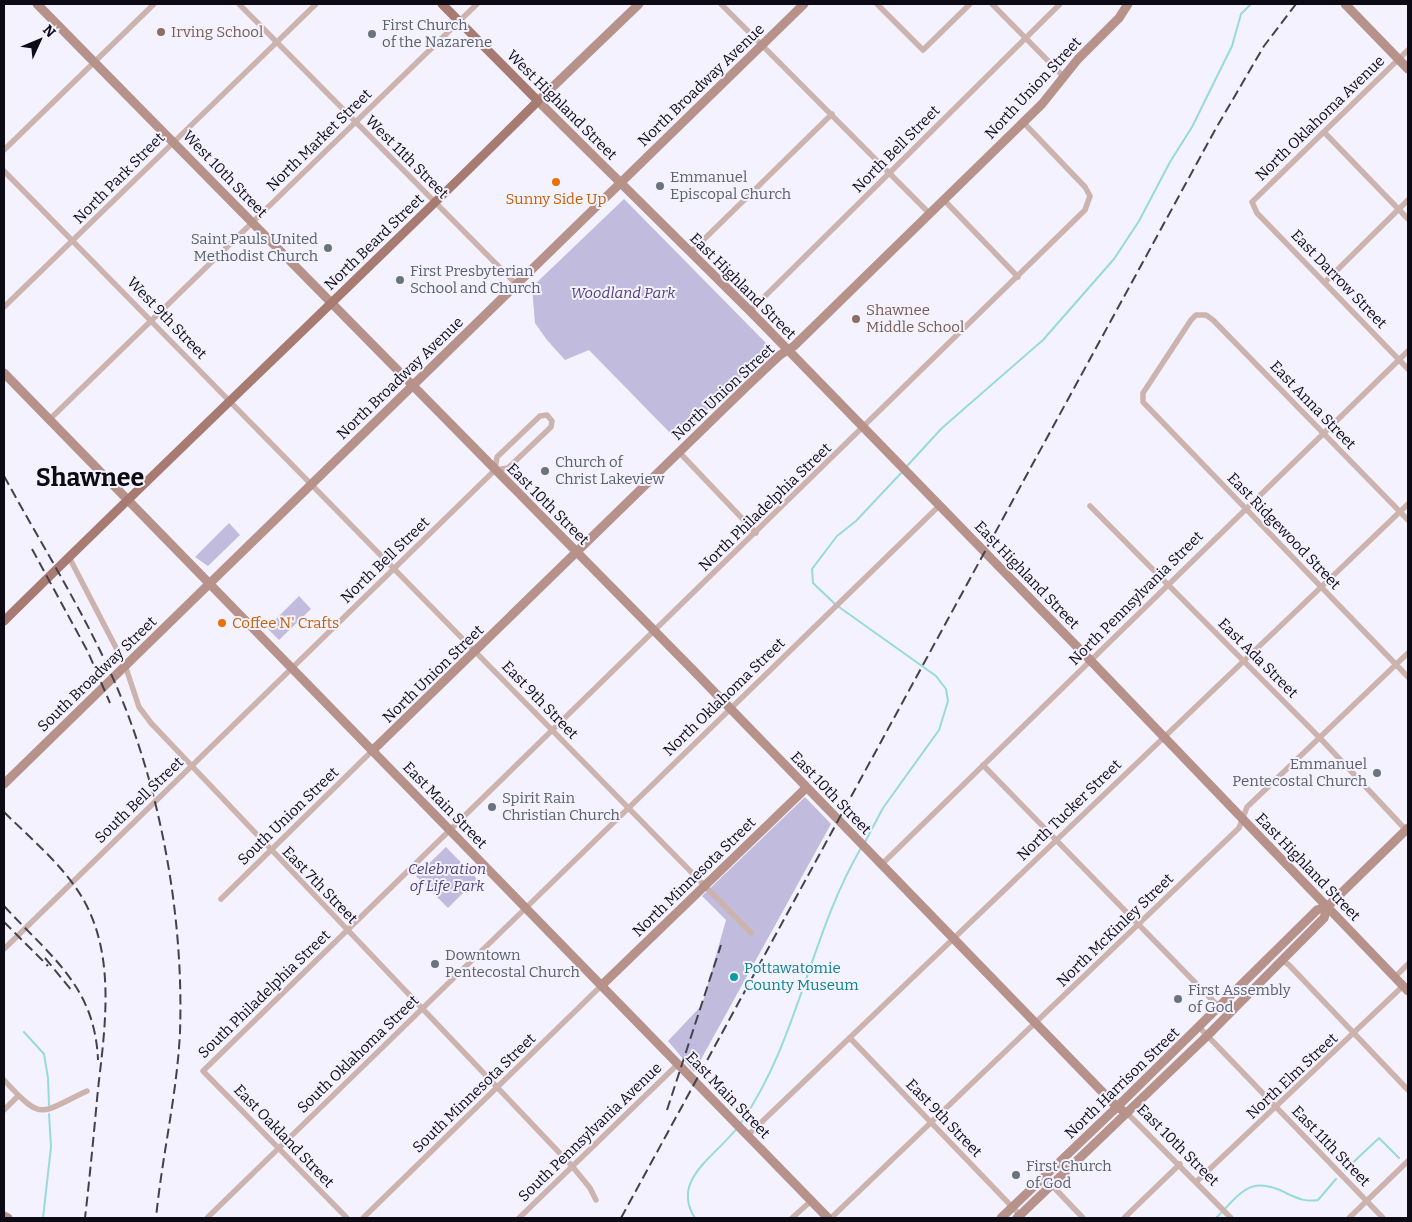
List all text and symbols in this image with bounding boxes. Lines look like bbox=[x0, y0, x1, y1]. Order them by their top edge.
north arrow bbox=[15, 15, 65, 65]
place label: First Church of the Nazarene bbox=[382, 16, 492, 51]
street label: North Broadway Avenue bbox=[634, 20, 768, 150]
text: N bbox=[39, 22, 59, 41]
place label: Irving School bbox=[171, 23, 263, 41]
marker: Irving School bbox=[155, 26, 167, 38]
marker: First Church of the Nazarene bbox=[366, 28, 378, 40]
street label: North Union Street bbox=[981, 33, 1085, 143]
street label: West Highland Street bbox=[503, 46, 621, 164]
street label: North Oklahoma Avenue bbox=[1252, 52, 1388, 184]
street label: North Market Street bbox=[263, 85, 376, 195]
street label: North Bell Street bbox=[849, 101, 944, 196]
street label: West 11th Street bbox=[362, 112, 453, 203]
street label: West 10th Street bbox=[179, 127, 271, 222]
street label: North Park Street bbox=[70, 128, 169, 227]
place label: Emmanuel Episcopal Church bbox=[670, 168, 792, 203]
marker: Sunny Side Up bbox=[550, 176, 562, 188]
marker: Emmanuel Episcopal Church bbox=[654, 180, 666, 192]
street label: North Beard Street bbox=[321, 190, 428, 294]
place label: Sunny Side Up bbox=[506, 190, 606, 208]
street label: East Darrow Street bbox=[1287, 226, 1391, 332]
street label: East Highland Street bbox=[686, 229, 800, 343]
place label: Saint Pauls United Methodist Church bbox=[191, 230, 319, 265]
marker: Saint Pauls United Methodist Church bbox=[322, 242, 334, 254]
place label: First Presbyterian School and Church bbox=[410, 262, 541, 297]
street label: West 9th Street bbox=[123, 273, 211, 363]
marker: First Presbyterian School and Church bbox=[394, 274, 406, 286]
park label: Woodland Park bbox=[571, 284, 676, 302]
place label: Shawnee Middle School bbox=[866, 301, 964, 336]
street label: North Broadway Avenue bbox=[333, 313, 467, 443]
marker: Shawnee Middle School bbox=[850, 313, 862, 325]
street label: North Union Street bbox=[668, 340, 778, 444]
street label: East Anna Street bbox=[1266, 357, 1360, 453]
street label: North Philadelphia Street bbox=[695, 439, 835, 575]
place label: Church of Christ Lakeview bbox=[555, 453, 665, 488]
street label: East 10th Street bbox=[503, 459, 593, 549]
district label: Shawnee bbox=[36, 463, 144, 493]
marker: Church of Christ Lakeview bbox=[539, 465, 551, 477]
street label: East Ridgewood Street bbox=[1224, 469, 1345, 593]
street label: North Bell Street bbox=[337, 513, 433, 607]
street label: East Highland Street bbox=[971, 517, 1083, 633]
street label: North Pennsylvania Street bbox=[1065, 527, 1207, 669]
street label: South Broadway Street bbox=[34, 612, 161, 735]
place label: Coffee N' Crafts bbox=[232, 614, 339, 632]
street label: East Ada Street bbox=[1214, 614, 1302, 702]
marker: Coffee N' Crafts bbox=[216, 617, 228, 629]
street label: North Union Street bbox=[379, 621, 488, 727]
street label: North Oklahoma Street bbox=[659, 634, 789, 760]
street label: East 9th Street bbox=[498, 657, 582, 743]
street label: East 10th Street bbox=[787, 748, 876, 839]
street label: South Bell Street bbox=[91, 753, 187, 847]
street label: North Tucker Street bbox=[1013, 755, 1125, 864]
place label: Emmanuel Pentecostal Church bbox=[1232, 755, 1368, 790]
street label: East Main Street bbox=[399, 758, 491, 852]
street label: South Union Street bbox=[234, 763, 342, 869]
marker: Emmanuel Pentecostal Church bbox=[1371, 767, 1383, 779]
place label: Spirit Rain Christian Church bbox=[502, 789, 621, 824]
marker: Spirit Rain Christian Church bbox=[486, 801, 498, 813]
street label: East Highland Street bbox=[1252, 809, 1364, 925]
street label: North Minnesota Street bbox=[629, 813, 760, 940]
street label: East 7th Street bbox=[279, 843, 362, 928]
park label: Celebration of Life Park bbox=[408, 860, 486, 895]
street label: North McKinley Street bbox=[1053, 869, 1177, 990]
street label: South Philadelphia Street bbox=[194, 926, 334, 1062]
place label: Downtown Pentecostal Church bbox=[445, 946, 580, 981]
marker: Downtown Pentecostal Church bbox=[429, 958, 441, 970]
place label: Pottawatomie County Museum bbox=[744, 959, 859, 994]
marker: Pottawatomie County Museum bbox=[728, 971, 740, 983]
place label: First Assembly of God bbox=[1188, 981, 1291, 1016]
street label: South Oklahoma Street bbox=[294, 991, 423, 1117]
marker: First Assembly of God bbox=[1172, 993, 1184, 1005]
street label: North Harrison Street bbox=[1061, 1023, 1183, 1142]
street label: South Minnesota Street bbox=[409, 1029, 540, 1156]
street label: North Elm Street bbox=[1243, 1029, 1342, 1123]
street label: East Main Street bbox=[682, 1048, 774, 1142]
street label: South Pennsylvania Avenue bbox=[515, 1059, 665, 1205]
street label: East 9th Street bbox=[902, 1075, 986, 1161]
street label: East Oakland Street bbox=[230, 1081, 338, 1192]
street label: East 10th Street bbox=[1133, 1100, 1223, 1190]
street label: East 11th Street bbox=[1288, 1102, 1374, 1190]
place label: First Church of God bbox=[1026, 1157, 1112, 1192]
marker: First Church of God bbox=[1010, 1169, 1022, 1181]

